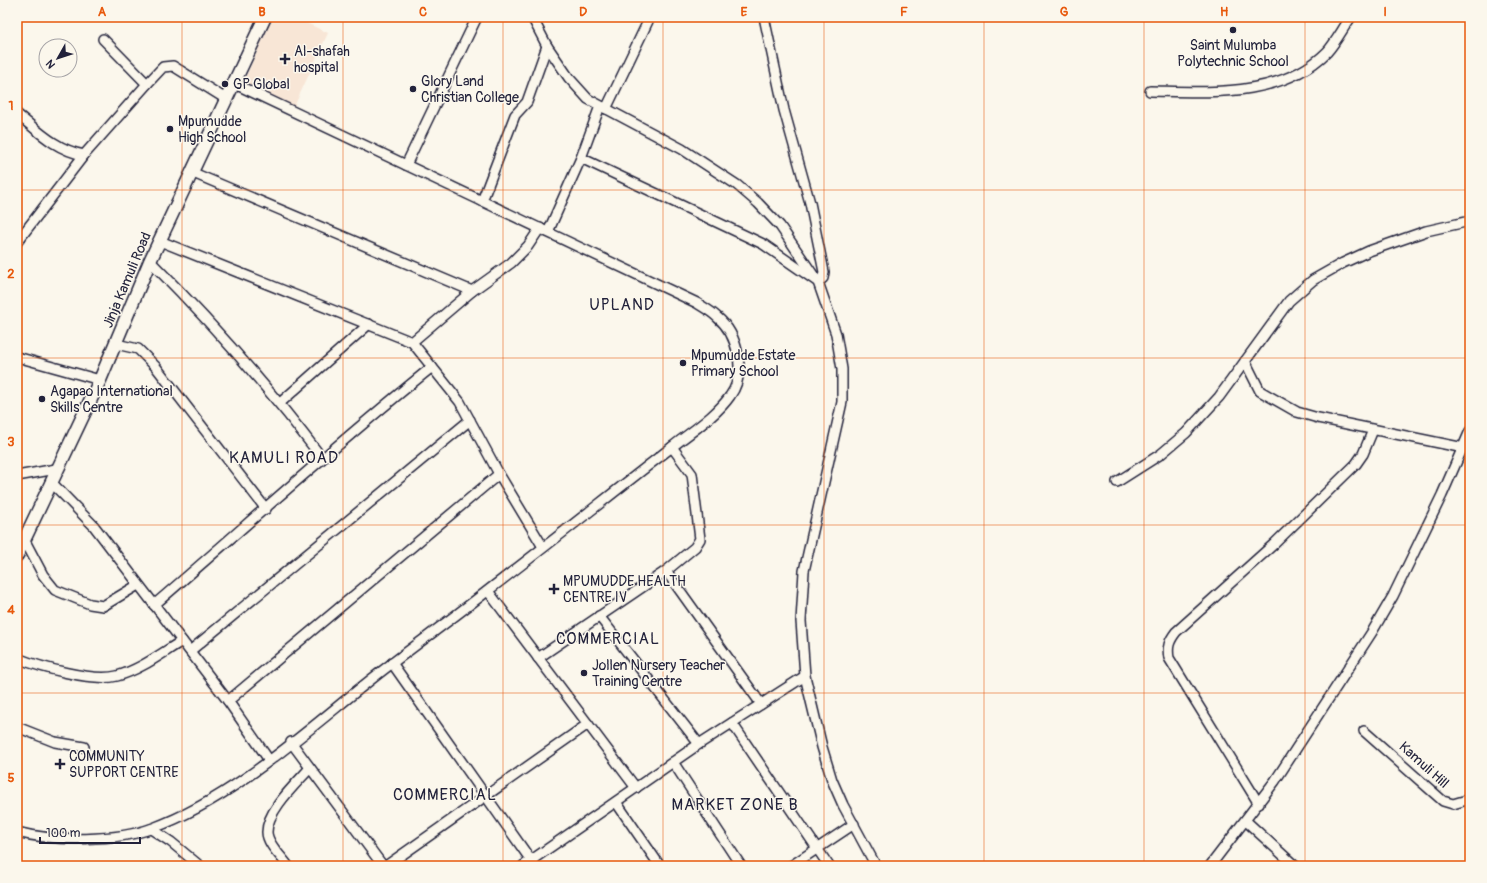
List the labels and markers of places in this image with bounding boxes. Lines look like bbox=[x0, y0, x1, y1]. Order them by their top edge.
marker: Saint Mulumba Polytechnic School bbox=[1228, 25, 1238, 35]
place label: Saint Mulumba Polytechnic School bbox=[1177, 37, 1289, 70]
place label: Al-shafah hospital bbox=[294, 43, 350, 76]
marker: Al-shafah hospital bbox=[279, 53, 291, 65]
place label: Glory Land Christian College bbox=[421, 73, 519, 106]
place label: GP Global bbox=[233, 76, 290, 93]
marker: GP Global bbox=[220, 79, 230, 89]
marker: Glory Land Christian College bbox=[408, 84, 418, 94]
place label: Mpumudde High School bbox=[178, 113, 246, 146]
marker: Mpumudde High School bbox=[165, 124, 175, 134]
place label: Mpumudde Estate Primary School bbox=[691, 347, 795, 380]
marker: Mpumudde Estate Primary School bbox=[678, 358, 688, 368]
place label: Agapao International Skills Centre bbox=[50, 383, 173, 416]
marker: Agapao International Skills Centre bbox=[37, 394, 47, 404]
place label: MPUMUDDE HEALTH CENTRE IV bbox=[563, 573, 686, 606]
marker: MPUMUDDE HEALTH CENTRE IV bbox=[548, 583, 560, 595]
place label: Jollen Nursery Teacher Training Centre bbox=[592, 657, 725, 690]
marker: Jollen Nursery Teacher Training Centre bbox=[579, 668, 589, 678]
place label: COMMUNITY SUPPORT CENTRE bbox=[69, 748, 179, 781]
marker: COMMUNITY SUPPORT CENTRE bbox=[54, 758, 66, 770]

